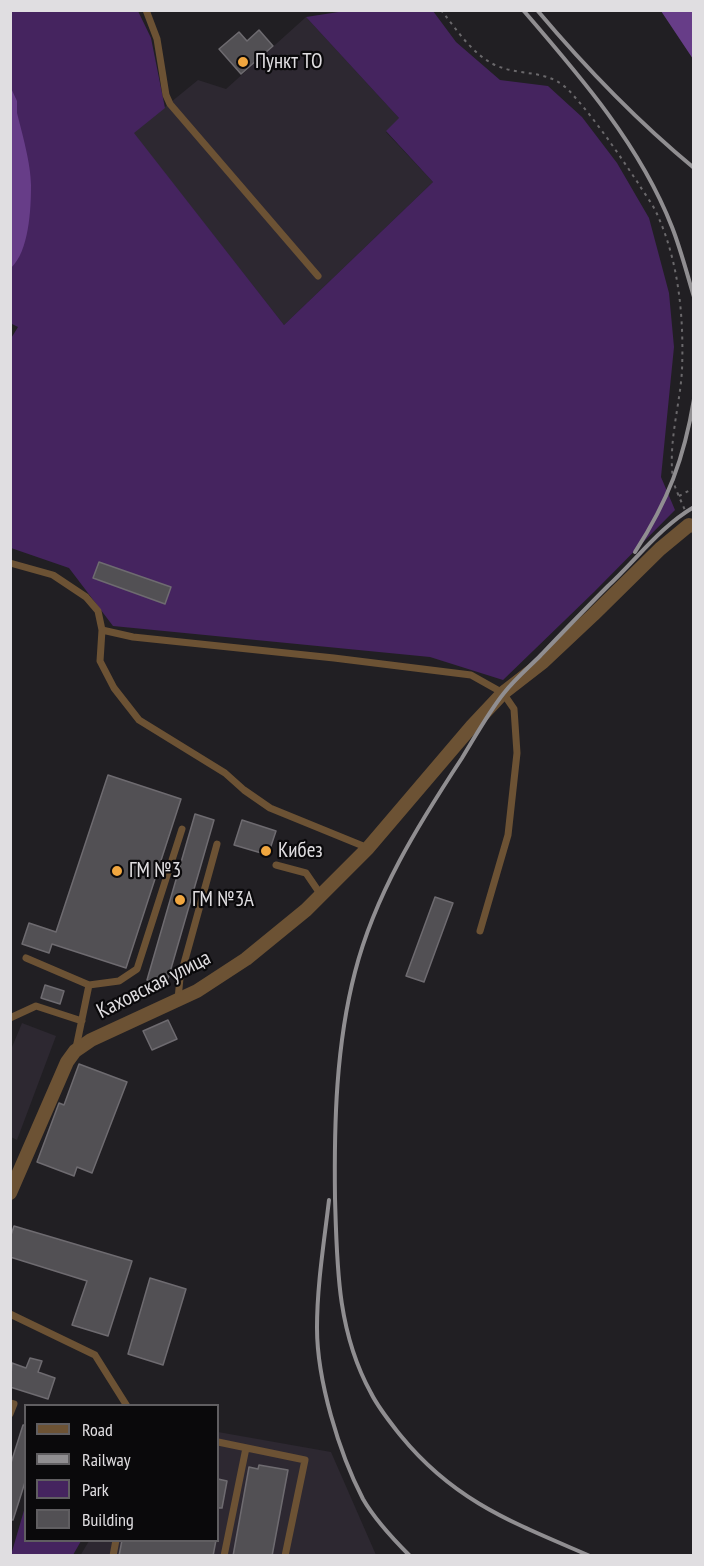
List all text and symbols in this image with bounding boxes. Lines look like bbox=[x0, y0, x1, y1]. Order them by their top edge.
place label: Пункт ТО bbox=[255, 49, 322, 75]
marker: Пункт ТО bbox=[236, 55, 250, 69]
place label: Кибез bbox=[278, 838, 323, 864]
marker: Кибез bbox=[259, 844, 273, 858]
place label: ГМ №3 bbox=[129, 858, 181, 884]
marker: ГМ №3 bbox=[110, 864, 124, 878]
place label: ГМ №3А bbox=[192, 887, 254, 913]
marker: ГМ №3А bbox=[173, 893, 187, 907]
street label: Каховская улица bbox=[93, 946, 215, 1024]
legend bbox=[24, 1404, 219, 1542]
text: Road bbox=[82, 1418, 113, 1441]
text: Railway bbox=[82, 1448, 131, 1471]
text: Park bbox=[82, 1478, 109, 1501]
text: Building bbox=[82, 1508, 134, 1531]

